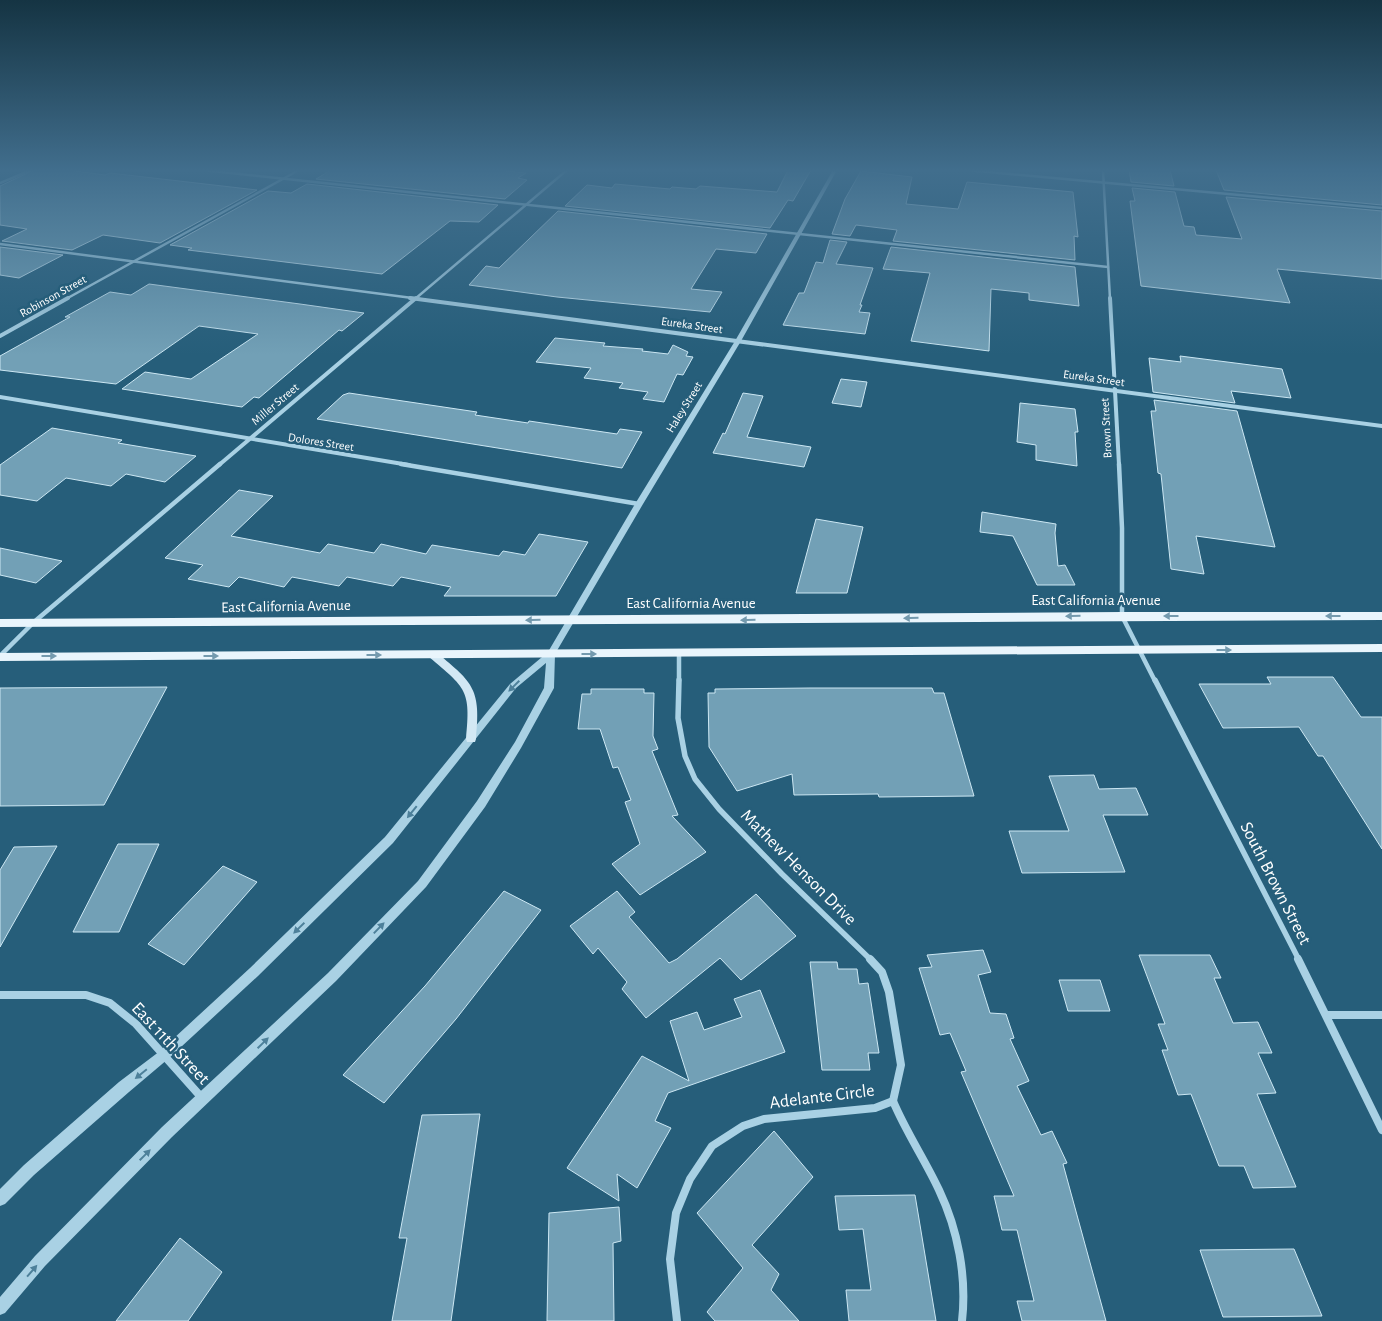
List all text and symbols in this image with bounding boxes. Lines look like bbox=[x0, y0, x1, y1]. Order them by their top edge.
street label: Robinson Street bbox=[18, 273, 88, 319]
street label: Eureka Street bbox=[660, 315, 724, 335]
street label: Eureka Street bbox=[1062, 368, 1126, 388]
street label: Haley Street bbox=[664, 379, 705, 435]
street label: Miller Street bbox=[249, 381, 301, 427]
street label: Brown Street bbox=[1098, 397, 1114, 458]
street label: Dolores Street bbox=[287, 431, 355, 453]
street label: East California Avenue bbox=[1031, 593, 1161, 608]
street label: East California Avenue bbox=[626, 596, 756, 611]
street label: East California Avenue bbox=[221, 598, 351, 615]
one-way arrow bbox=[1065, 612, 1081, 620]
one-way arrow bbox=[1163, 612, 1179, 620]
one-way arrow bbox=[1325, 612, 1341, 620]
one-way arrow bbox=[902, 614, 918, 622]
one-way arrow bbox=[525, 616, 541, 624]
one-way arrow bbox=[740, 616, 756, 624]
one-way arrow bbox=[1216, 645, 1232, 653]
one-way arrow bbox=[581, 650, 597, 658]
one-way arrow bbox=[366, 651, 382, 659]
one-way arrow bbox=[41, 652, 57, 660]
one-way arrow bbox=[203, 652, 219, 660]
one-way arrow bbox=[509, 680, 521, 692]
one-way arrow bbox=[406, 805, 417, 818]
street label: Mathew Henson Drive bbox=[737, 806, 860, 929]
street label: South Brown Street bbox=[1236, 819, 1314, 948]
one-way arrow bbox=[293, 922, 305, 934]
one-way arrow bbox=[373, 923, 385, 935]
street label: East 11th Street bbox=[128, 999, 213, 1088]
one-way arrow bbox=[257, 1037, 269, 1049]
one-way arrow bbox=[134, 1068, 147, 1079]
street label: Adelante Circle bbox=[769, 1082, 876, 1112]
one-way arrow bbox=[139, 1149, 151, 1161]
one-way arrow bbox=[26, 1265, 38, 1277]

